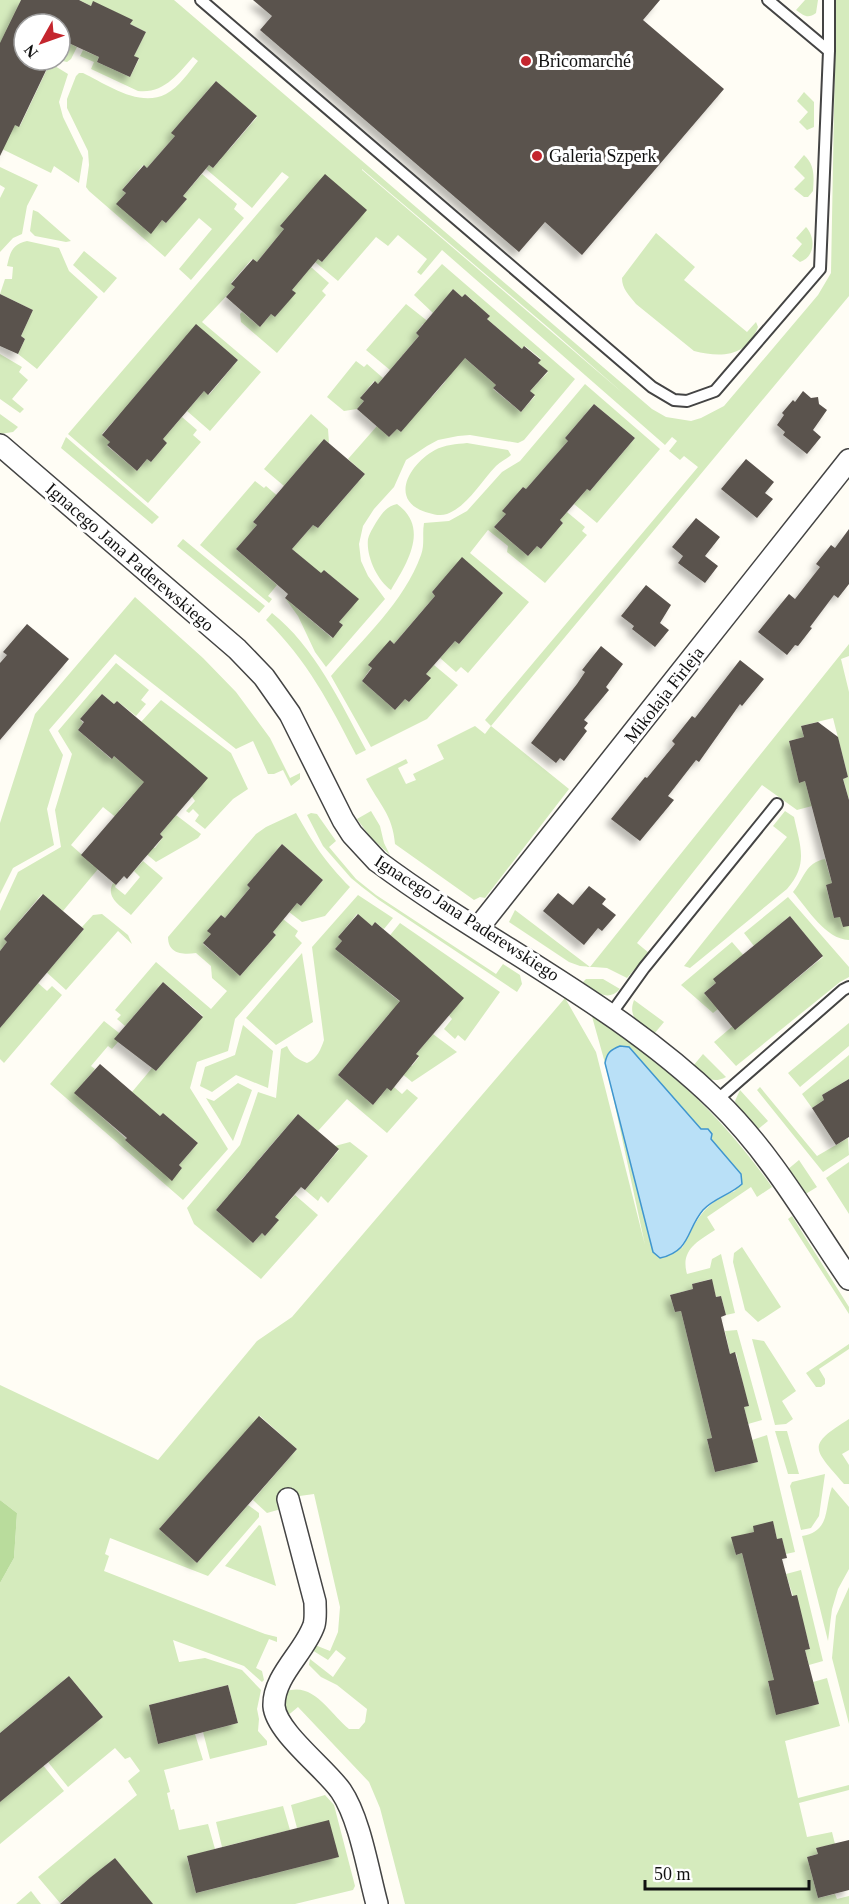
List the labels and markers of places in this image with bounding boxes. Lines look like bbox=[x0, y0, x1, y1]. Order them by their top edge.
place label: Bricomarché bbox=[538, 51, 631, 71]
marker: Bricomarché bbox=[519, 54, 533, 68]
place label: Galeria Szperk bbox=[549, 146, 656, 166]
marker: Galeria Szperk bbox=[530, 149, 544, 163]

